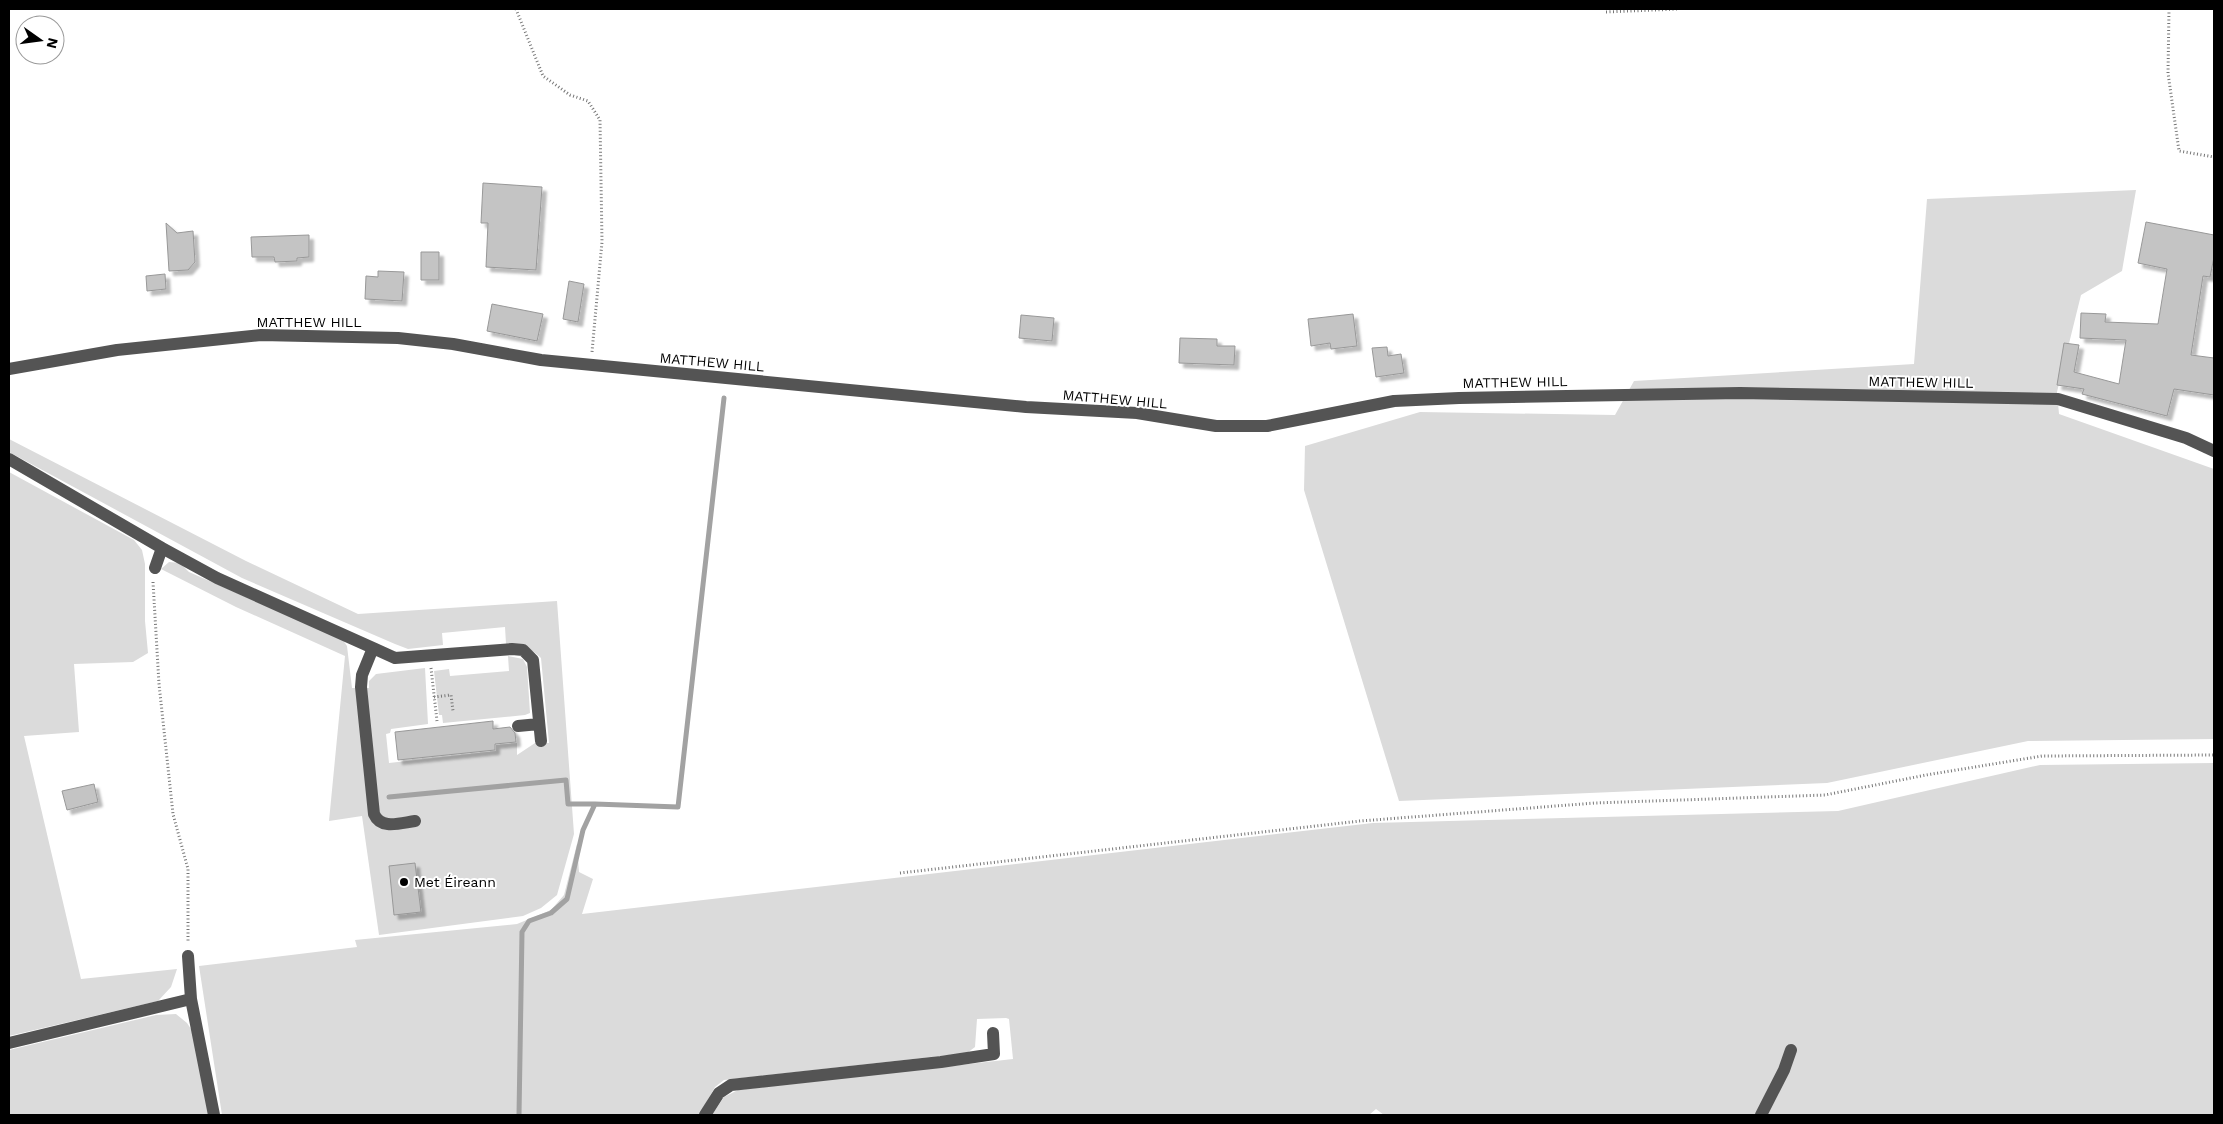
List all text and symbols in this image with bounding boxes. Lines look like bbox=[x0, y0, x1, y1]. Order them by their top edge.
north arrow bbox=[15, 15, 65, 65]
text: N bbox=[44, 36, 62, 50]
street label: MATTHEW HILL bbox=[256, 314, 362, 330]
street label: MATTHEW HILL bbox=[659, 349, 765, 375]
street label: MATTHEW HILL bbox=[1462, 373, 1568, 391]
street label: MATTHEW HILL bbox=[1868, 373, 1974, 391]
street label: MATTHEW HILL bbox=[1062, 386, 1168, 412]
place label: Met Éireann bbox=[414, 874, 496, 890]
marker: Met Éireann bbox=[398, 876, 410, 888]

